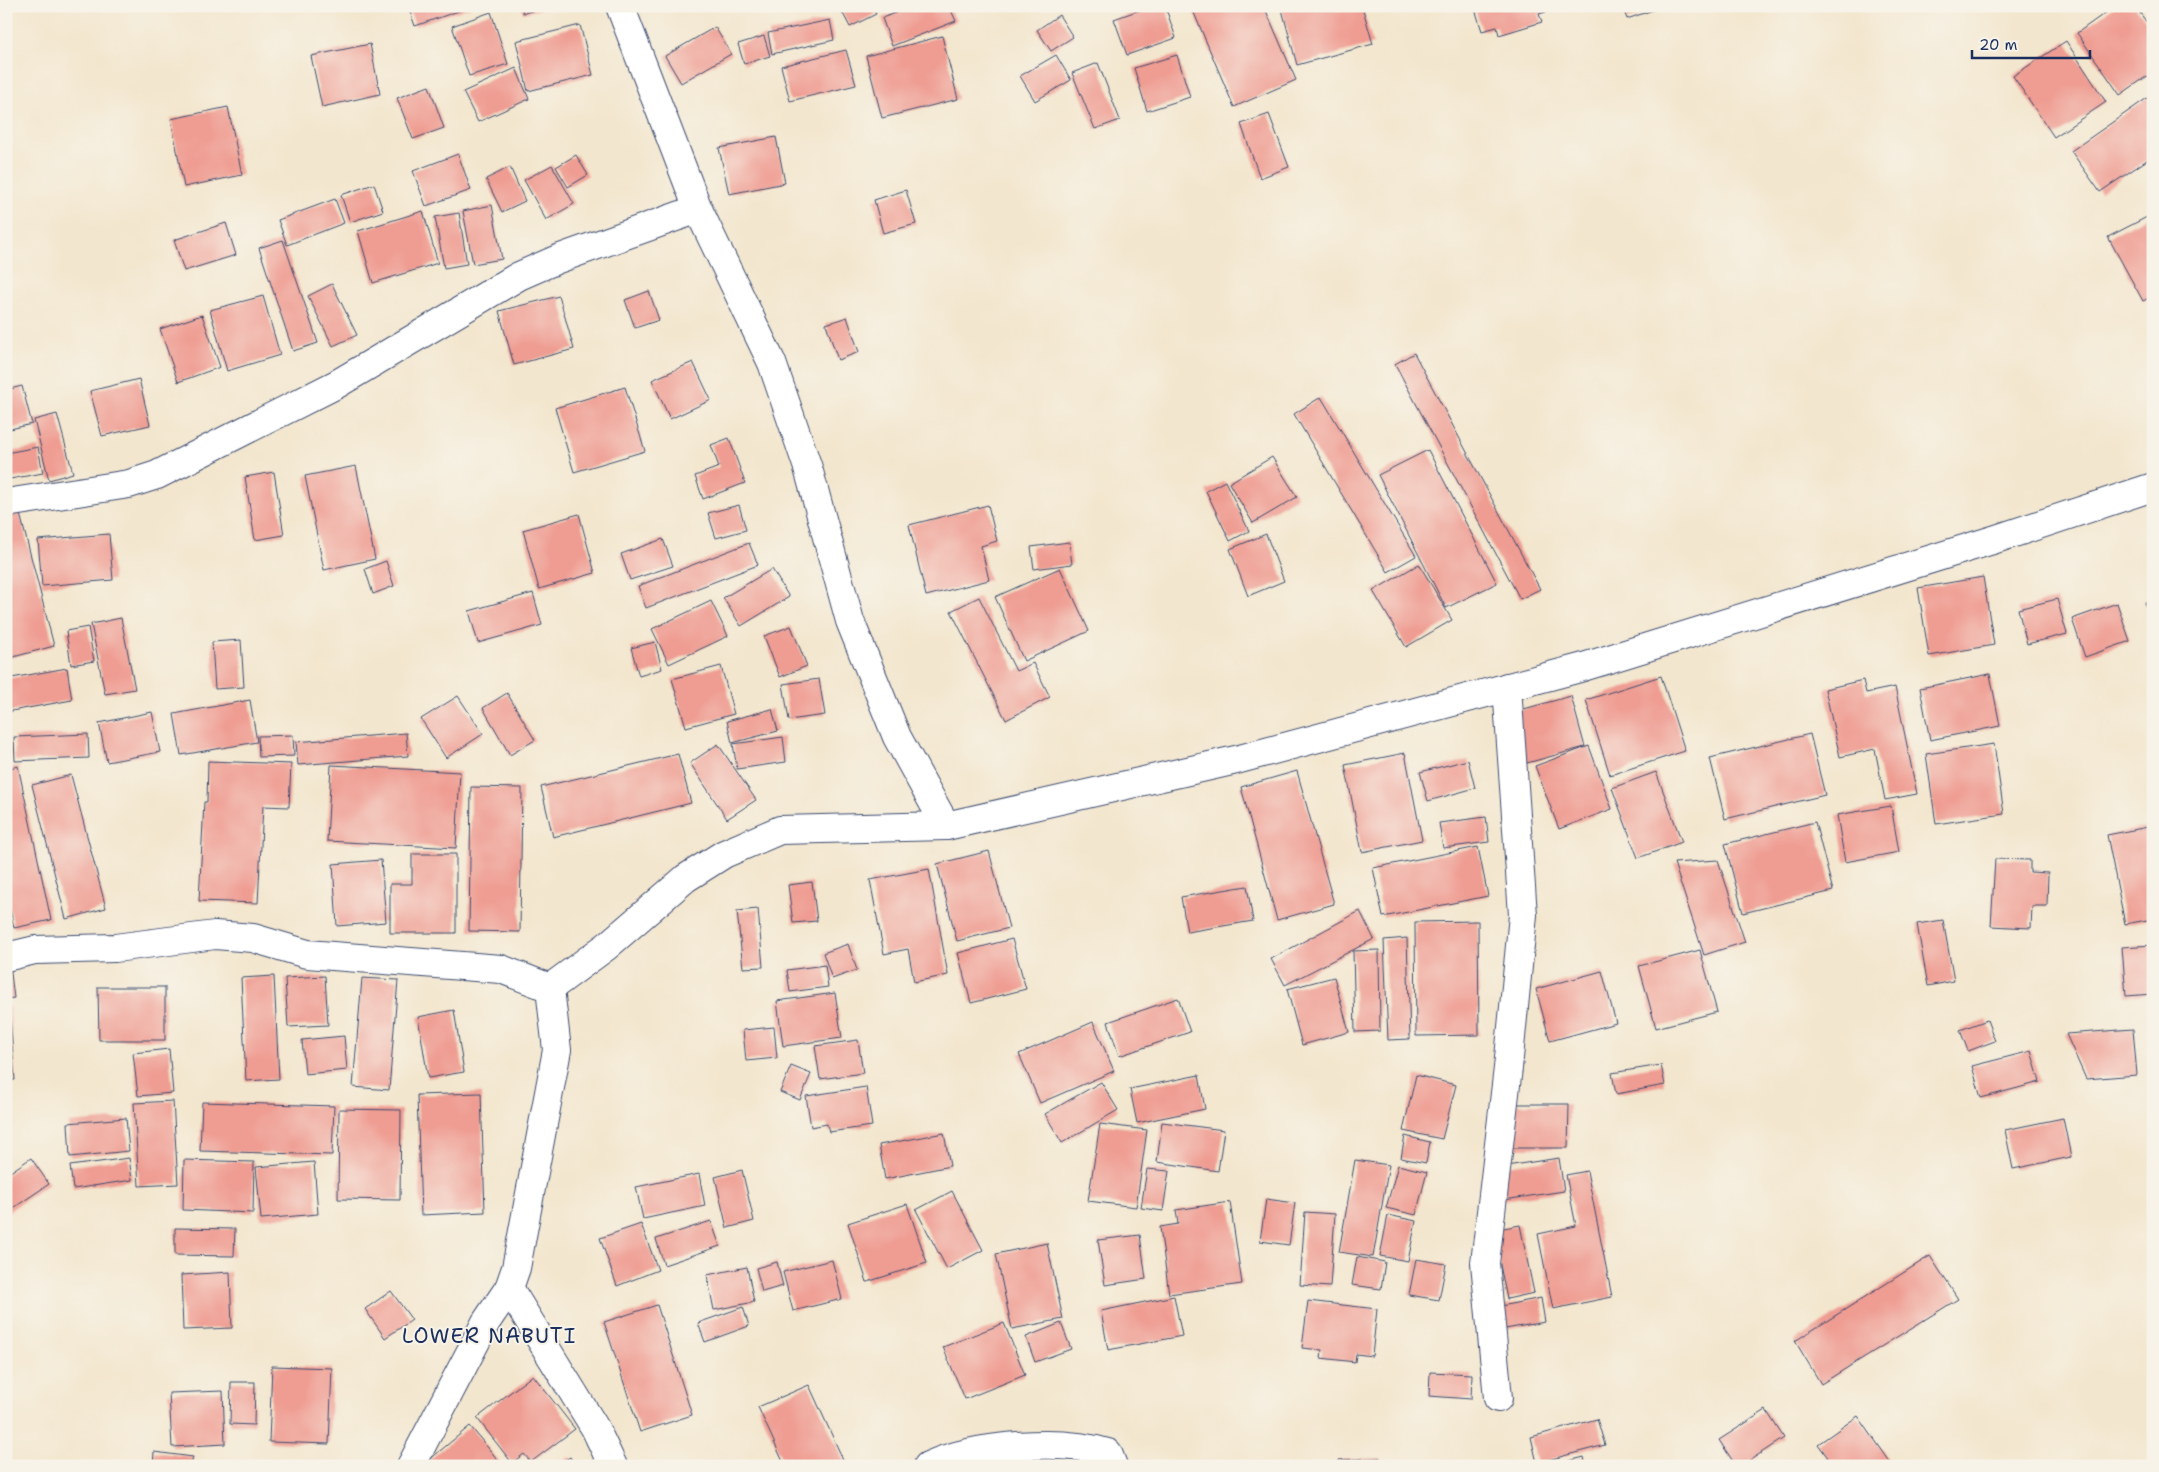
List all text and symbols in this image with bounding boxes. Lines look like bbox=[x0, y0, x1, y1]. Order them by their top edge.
scale bar bbox=[1972, 28, 2089, 60]
text: 20 m bbox=[1979, 35, 2018, 55]
district label: LOWER NABUTI bbox=[402, 1322, 576, 1350]

